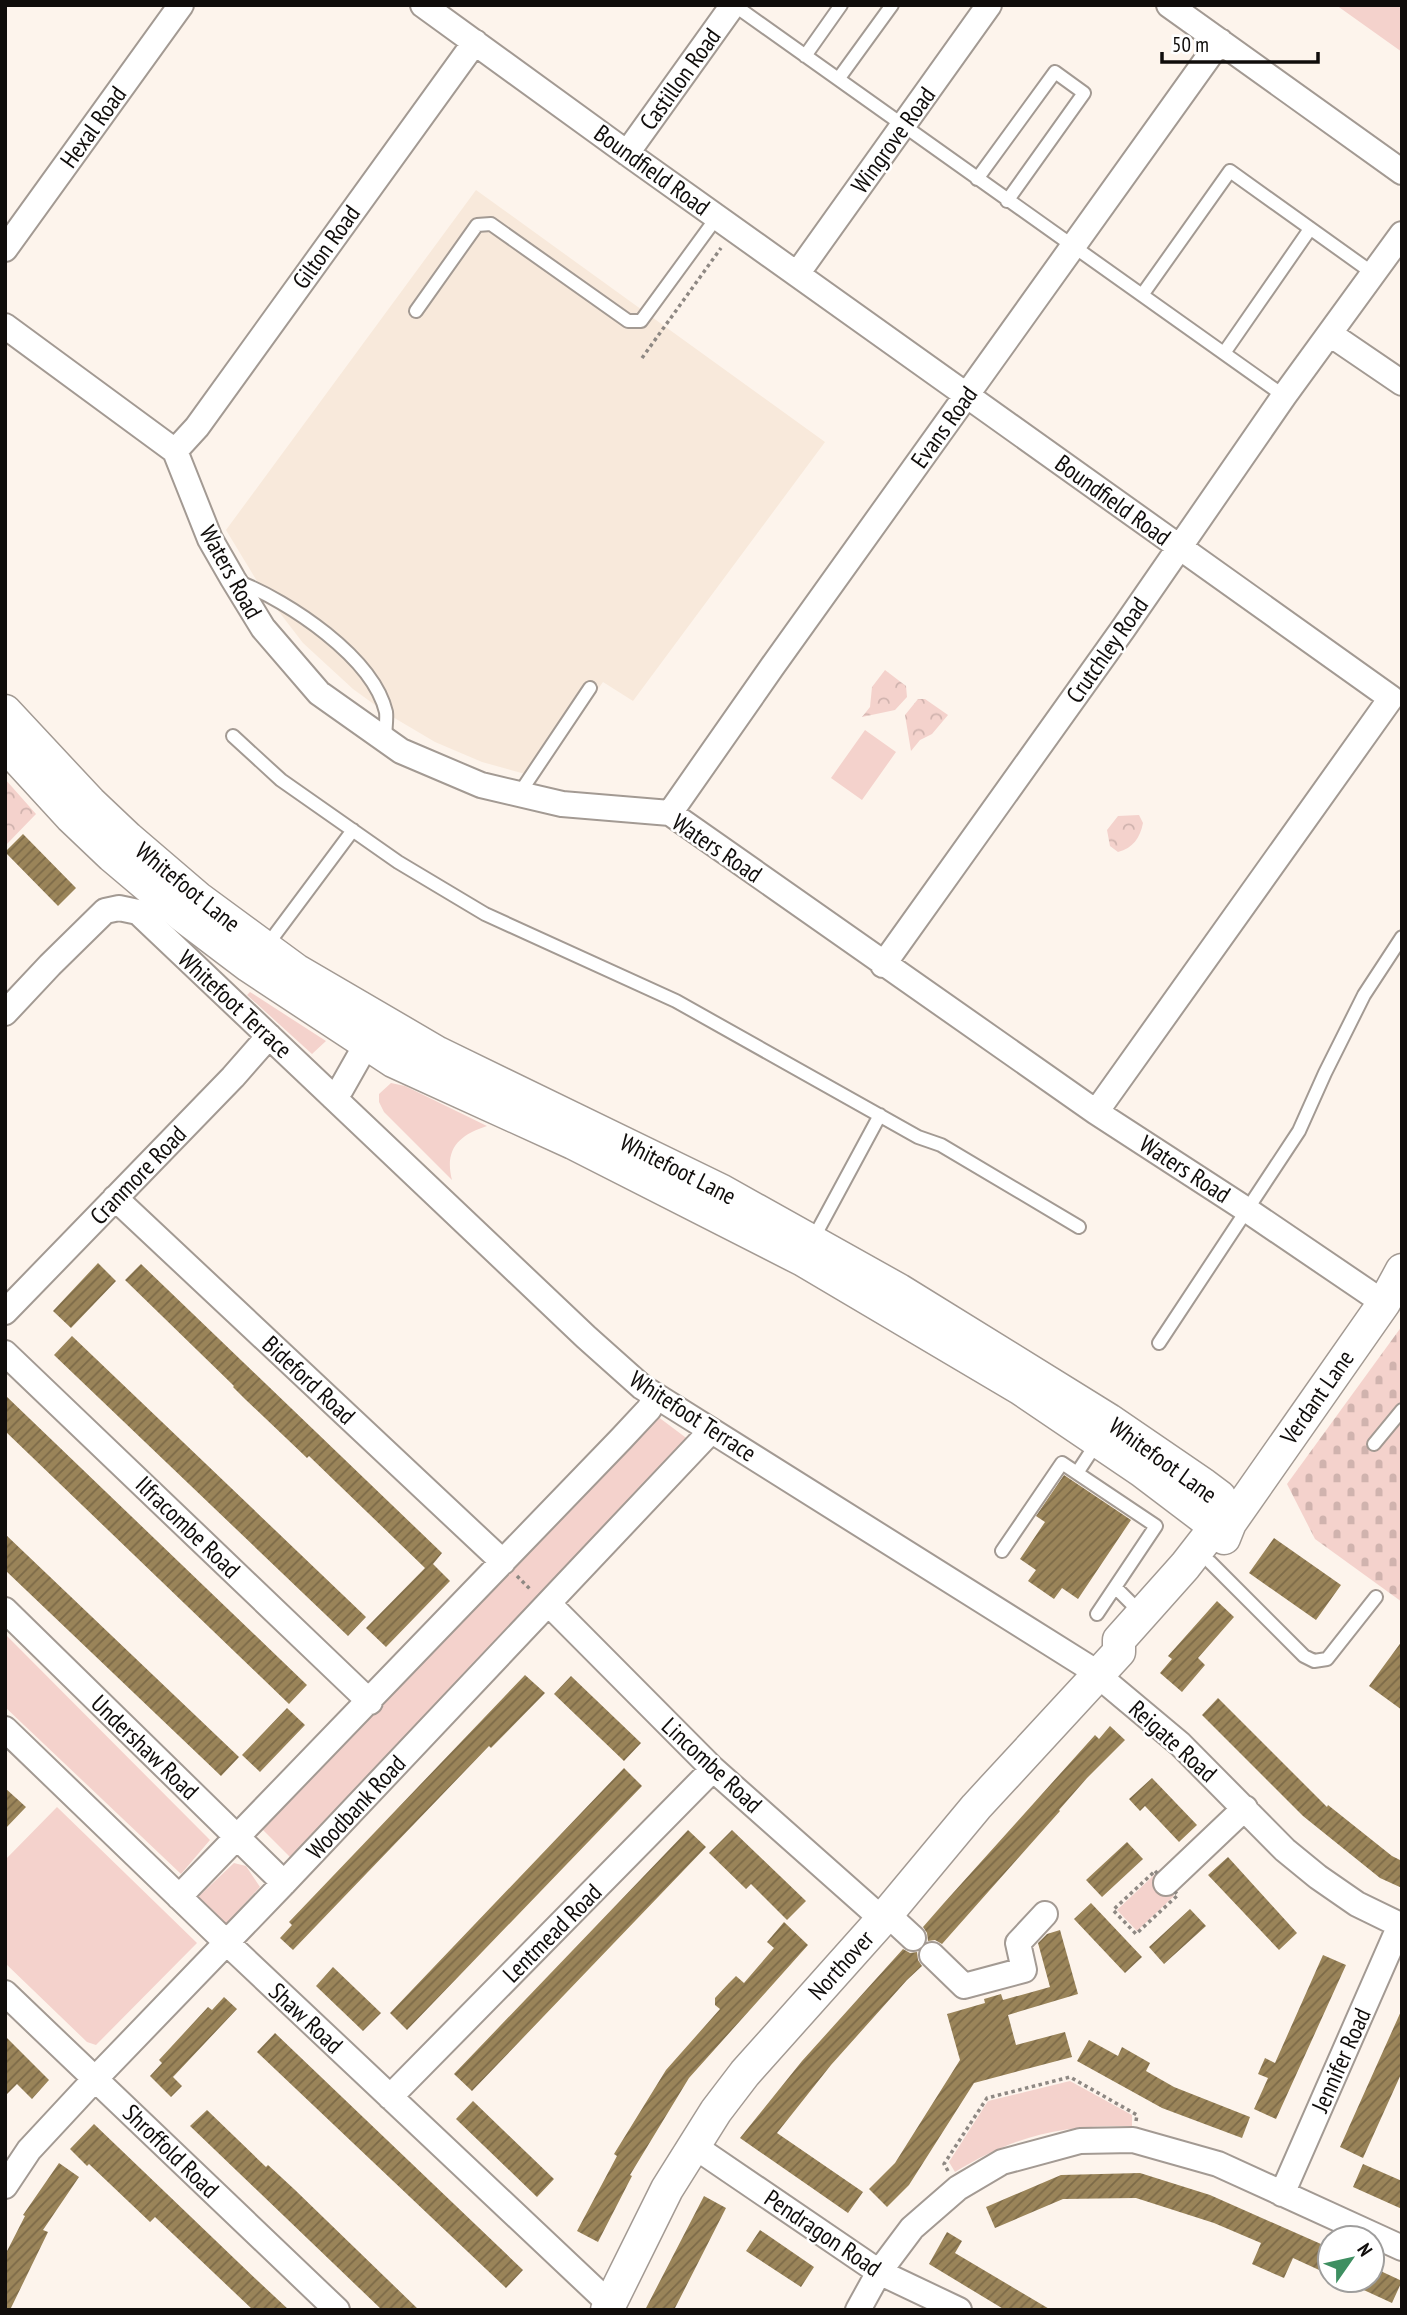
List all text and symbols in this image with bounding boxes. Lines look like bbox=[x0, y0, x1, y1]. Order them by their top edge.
scale bar bbox=[1162, 21, 1318, 65]
street label: Castillon Road bbox=[633, 22, 727, 136]
text: 50 m bbox=[1172, 31, 1209, 58]
street label: Hexal Road bbox=[53, 80, 133, 174]
street label: Wingrove Road bbox=[844, 81, 942, 199]
street label: Boundfield Road bbox=[588, 118, 716, 222]
street label: Gilton Road bbox=[285, 199, 367, 295]
street label: Evans Road bbox=[904, 380, 984, 474]
street label: Boundfield Road bbox=[1049, 448, 1177, 552]
street label: Waters Road bbox=[193, 520, 269, 624]
street label: Crutchley Road bbox=[1059, 591, 1155, 709]
street label: Waters Road bbox=[666, 807, 768, 889]
street label: Whitefoot Lane bbox=[129, 835, 247, 939]
street label: Whitefoot Terrace bbox=[171, 943, 299, 1065]
street label: Cranmore Road bbox=[83, 1119, 193, 1231]
street label: Whitefoot Lane bbox=[615, 1127, 741, 1211]
street label: Waters Road bbox=[1134, 1128, 1236, 1210]
street label: Bideford Road bbox=[256, 1329, 362, 1431]
street label: Verdant Lane bbox=[1273, 1344, 1361, 1451]
street label: Whitefoot Terrace bbox=[624, 1364, 762, 1468]
street label: Whitefoot Lane bbox=[1103, 1410, 1223, 1510]
street label: Ilfracombe Road bbox=[129, 1469, 247, 1585]
street label: Undershaw Road bbox=[85, 1688, 205, 1806]
street label: Reigate Road bbox=[1122, 1693, 1224, 1789]
street label: Lincombe Road bbox=[655, 1711, 769, 1819]
street label: Woodbank Road bbox=[300, 1748, 412, 1866]
street label: Lentmead Road bbox=[496, 1877, 608, 1989]
street label: Northover bbox=[802, 1923, 881, 2006]
street label: Shaw Road bbox=[262, 1976, 350, 2060]
street label: Jennifer Road bbox=[1304, 2003, 1378, 2118]
street label: Shroffold Road bbox=[116, 2097, 226, 2205]
street label: Pendragon Road bbox=[759, 2183, 887, 2283]
north arrow bbox=[1316, 2224, 1386, 2294]
text: N bbox=[1352, 2239, 1378, 2260]

